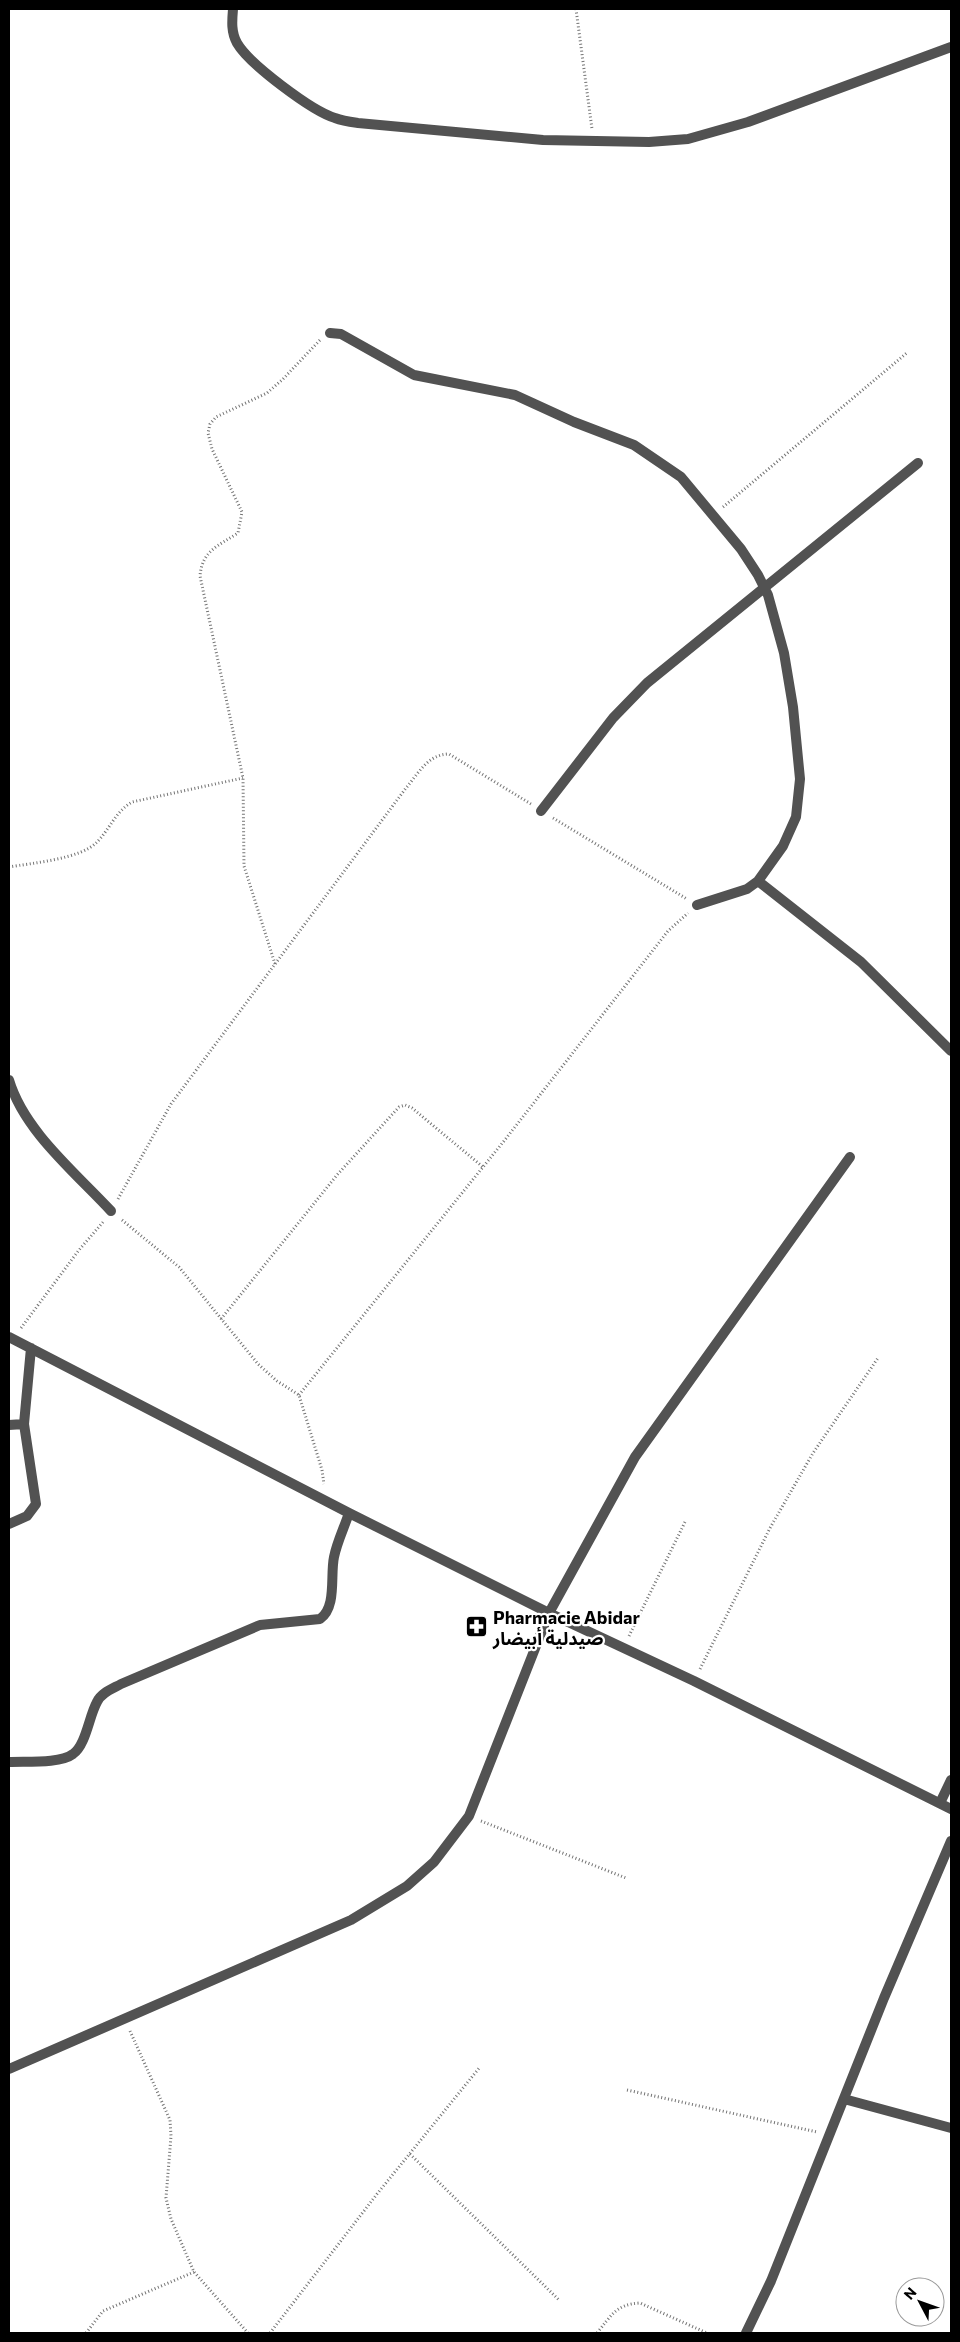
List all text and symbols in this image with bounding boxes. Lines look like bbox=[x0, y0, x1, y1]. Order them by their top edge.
place label: Pharmacie Abidar صيدلية أبيضار bbox=[492, 1606, 640, 1650]
pharmacy icon: Pharmacie Abidar صيدلية أبيضار bbox=[465, 1615, 489, 1639]
north arrow bbox=[895, 2277, 945, 2327]
text: N bbox=[900, 2284, 920, 2303]

